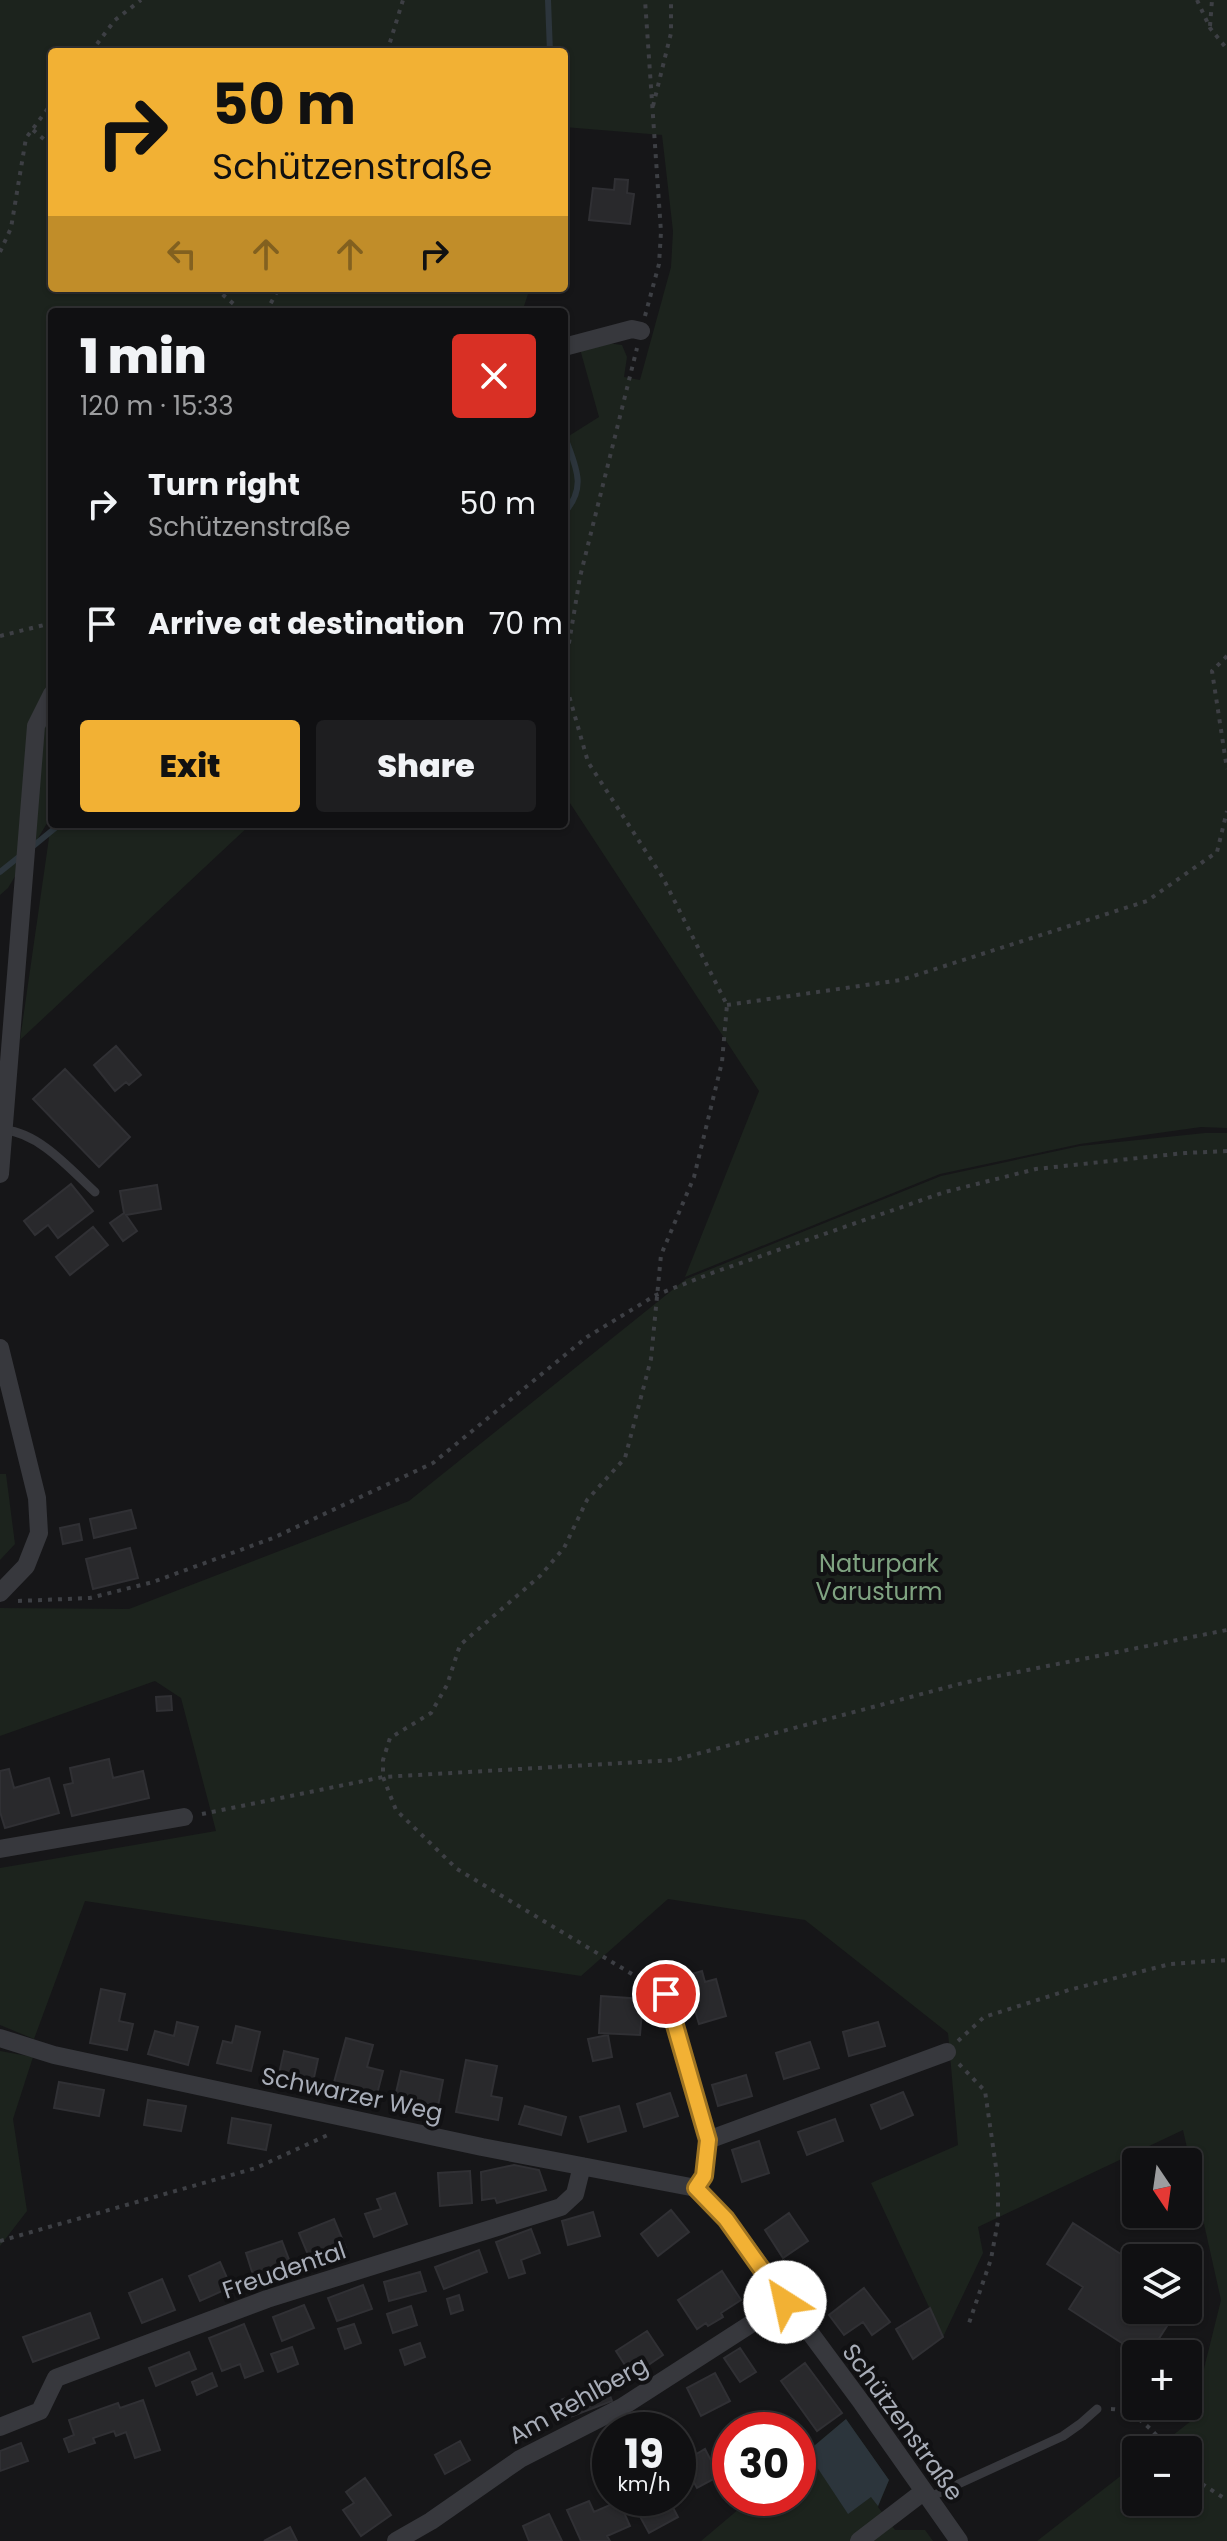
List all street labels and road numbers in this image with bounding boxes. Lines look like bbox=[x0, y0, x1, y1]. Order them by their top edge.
street label: Schwarzer Weg bbox=[258, 2059, 446, 2129]
street label: Freudental bbox=[218, 2233, 350, 2307]
street label: Schützenstraße bbox=[835, 2337, 971, 2507]
street label: Am Rehlberg bbox=[503, 2348, 653, 2452]

